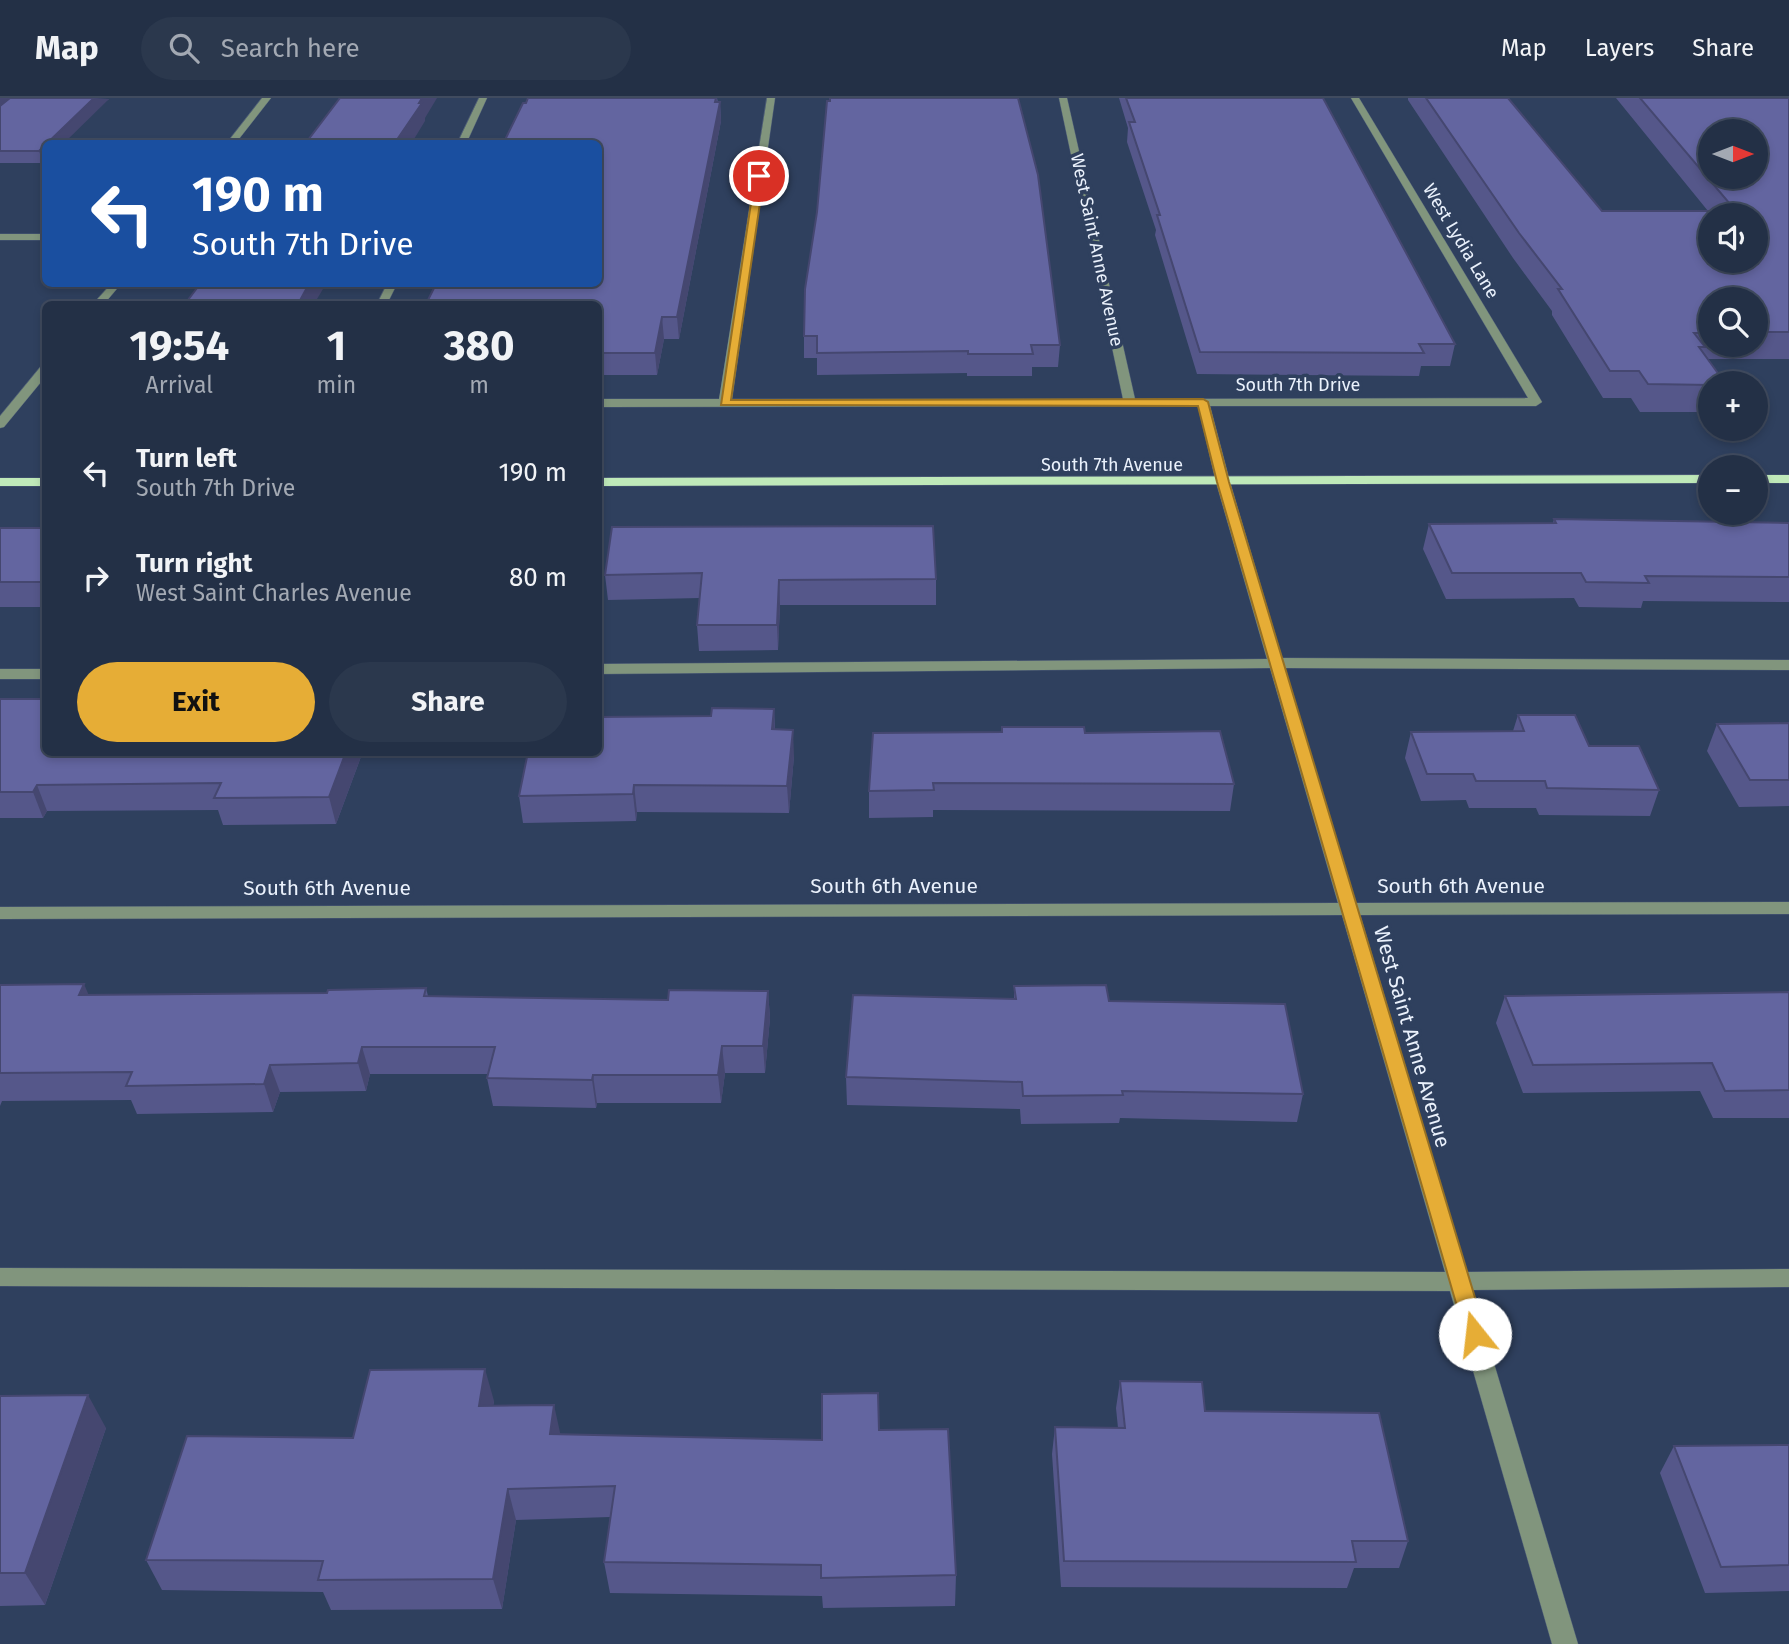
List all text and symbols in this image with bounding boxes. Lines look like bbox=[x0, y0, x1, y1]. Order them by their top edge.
search box bbox=[141, 17, 631, 80]
text: Map bbox=[35, 28, 99, 68]
icon: search bbox=[165, 29, 203, 67]
text: Search here bbox=[221, 33, 360, 64]
text: Map bbox=[1501, 34, 1547, 62]
text: Layers bbox=[1585, 34, 1654, 62]
text: Share bbox=[1692, 34, 1754, 62]
north arrow bbox=[1698, 119, 1768, 189]
map controls bbox=[1698, 119, 1768, 525]
pin bbox=[729, 146, 789, 206]
street label: West Saint Anne Avenue bbox=[1066, 152, 1128, 348]
icon: arrive bbox=[740, 157, 778, 195]
text: 190 m bbox=[192, 165, 324, 224]
icon: left bbox=[77, 168, 168, 259]
street label: West Lydia Lane bbox=[1418, 180, 1504, 302]
button: sound bbox=[1698, 203, 1768, 273]
text: South 7th Drive bbox=[192, 225, 414, 263]
button: search bbox=[1698, 287, 1768, 357]
text: 19:54 bbox=[129, 321, 229, 371]
text: 1 bbox=[327, 321, 346, 371]
text: 380 bbox=[444, 321, 515, 371]
text: Arrival bbox=[146, 371, 213, 399]
text: min bbox=[317, 371, 356, 399]
text: m bbox=[469, 371, 489, 399]
button: + bbox=[1698, 371, 1768, 441]
street label: South 7th Drive bbox=[1236, 374, 1360, 396]
text: Turn left bbox=[136, 443, 237, 474]
icon: left bbox=[77, 454, 115, 492]
street label: South 7th Avenue bbox=[1041, 454, 1183, 476]
button: − bbox=[1698, 455, 1768, 525]
text: 190 m bbox=[498, 457, 567, 488]
text: South 7th Drive bbox=[136, 474, 295, 502]
text: Turn right bbox=[136, 548, 253, 579]
icon: right bbox=[77, 559, 115, 597]
text: 80 m bbox=[509, 562, 567, 593]
text: West Saint Charles Avenue bbox=[136, 579, 412, 607]
button: Exit bbox=[77, 662, 315, 742]
button: Share bbox=[329, 662, 567, 742]
street label: South 6th Avenue bbox=[810, 873, 978, 899]
street label: South 6th Avenue bbox=[1377, 873, 1545, 899]
street label: South 6th Avenue bbox=[243, 875, 411, 901]
street label: West Saint Anne Avenue bbox=[1368, 923, 1456, 1151]
position arrow bbox=[1438, 1297, 1512, 1371]

